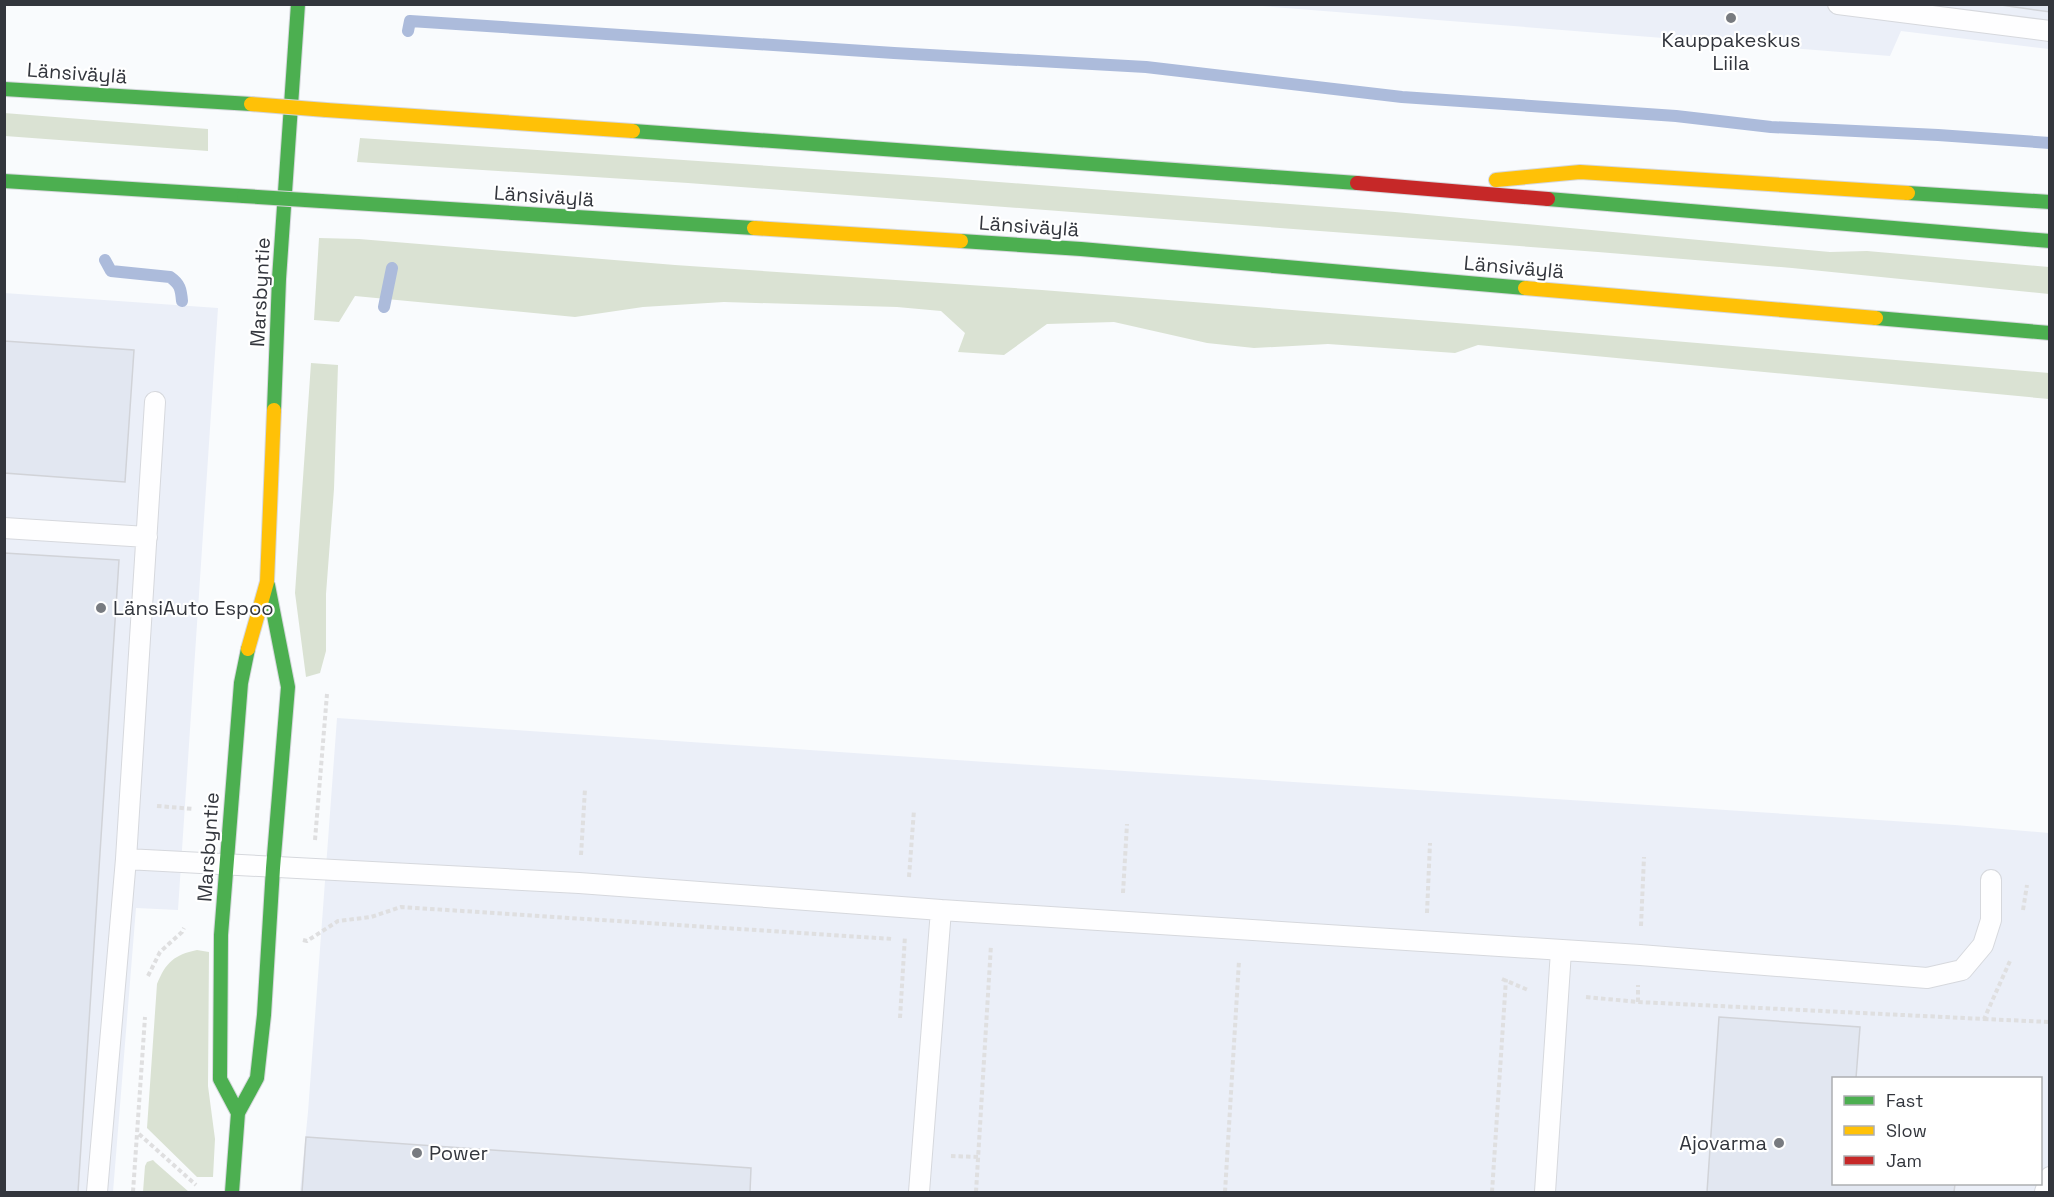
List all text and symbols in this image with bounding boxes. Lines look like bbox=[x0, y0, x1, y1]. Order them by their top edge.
marker: Kauppakeskus Liila bbox=[1724, 11, 1738, 25]
place label: Kauppakeskus Liila bbox=[1661, 27, 1801, 76]
street label: Länsiväylä bbox=[26, 57, 128, 89]
street label: Länsiväylä bbox=[493, 180, 595, 212]
street label: Länsiväylä bbox=[978, 210, 1080, 242]
street label: Marsbyntie bbox=[244, 237, 276, 347]
street label: Länsiväylä bbox=[1463, 250, 1565, 284]
place label: LänsiAuto Espoo bbox=[113, 595, 274, 621]
marker: LänsiAuto Espoo bbox=[94, 601, 108, 615]
street label: Marsbyntie bbox=[191, 791, 225, 903]
legend bbox=[1832, 1077, 2042, 1185]
text: Fast bbox=[1886, 1089, 1923, 1112]
text: Slow bbox=[1886, 1119, 1927, 1142]
place label: Ajovarma bbox=[1679, 1130, 1767, 1156]
marker: Ajovarma bbox=[1772, 1136, 1786, 1150]
place label: Power bbox=[429, 1140, 488, 1166]
marker: Power bbox=[410, 1146, 424, 1160]
text: Jam bbox=[1886, 1149, 1922, 1172]

